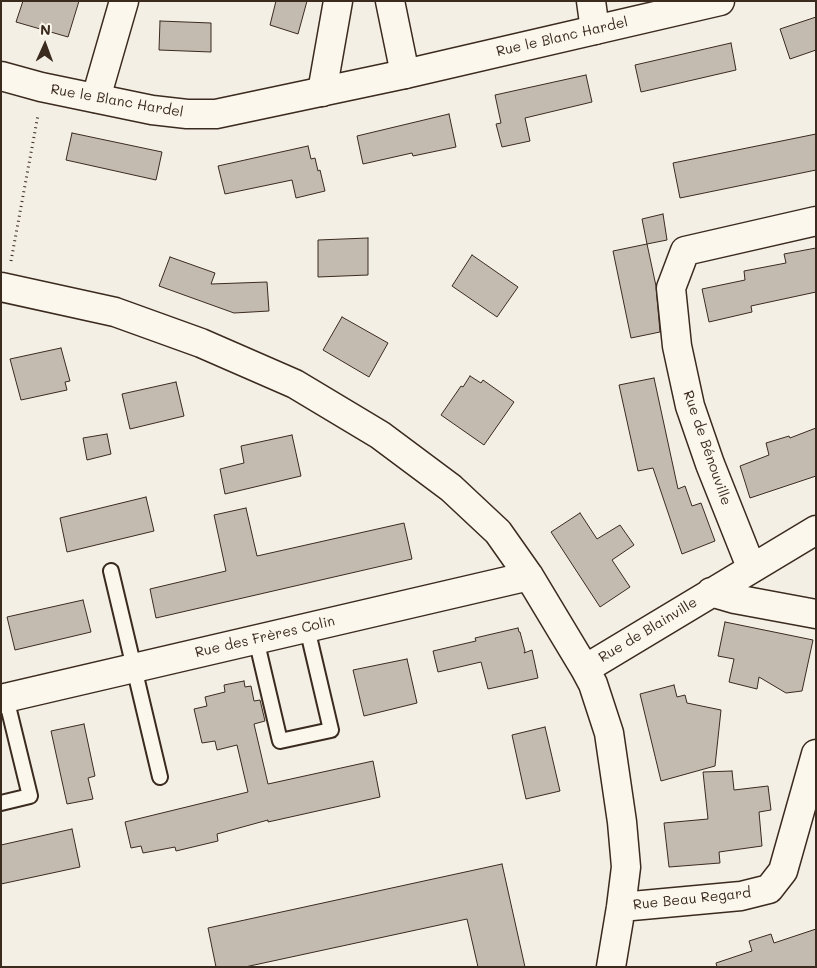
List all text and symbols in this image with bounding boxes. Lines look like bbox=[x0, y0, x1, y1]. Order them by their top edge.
street label: Rue le Blanc Hardel bbox=[495, 14, 629, 60]
north arrow bbox=[20, 20, 70, 70]
text: N bbox=[40, 20, 51, 39]
street label: Rue le Blanc Hardel bbox=[49, 81, 185, 121]
street label: Rue de Bénouville bbox=[679, 388, 735, 508]
street label: Rue de Blainville bbox=[596, 594, 700, 666]
street label: Rue des Frères Colin bbox=[193, 613, 337, 661]
street label: Rue Beau Regard bbox=[632, 884, 752, 914]

